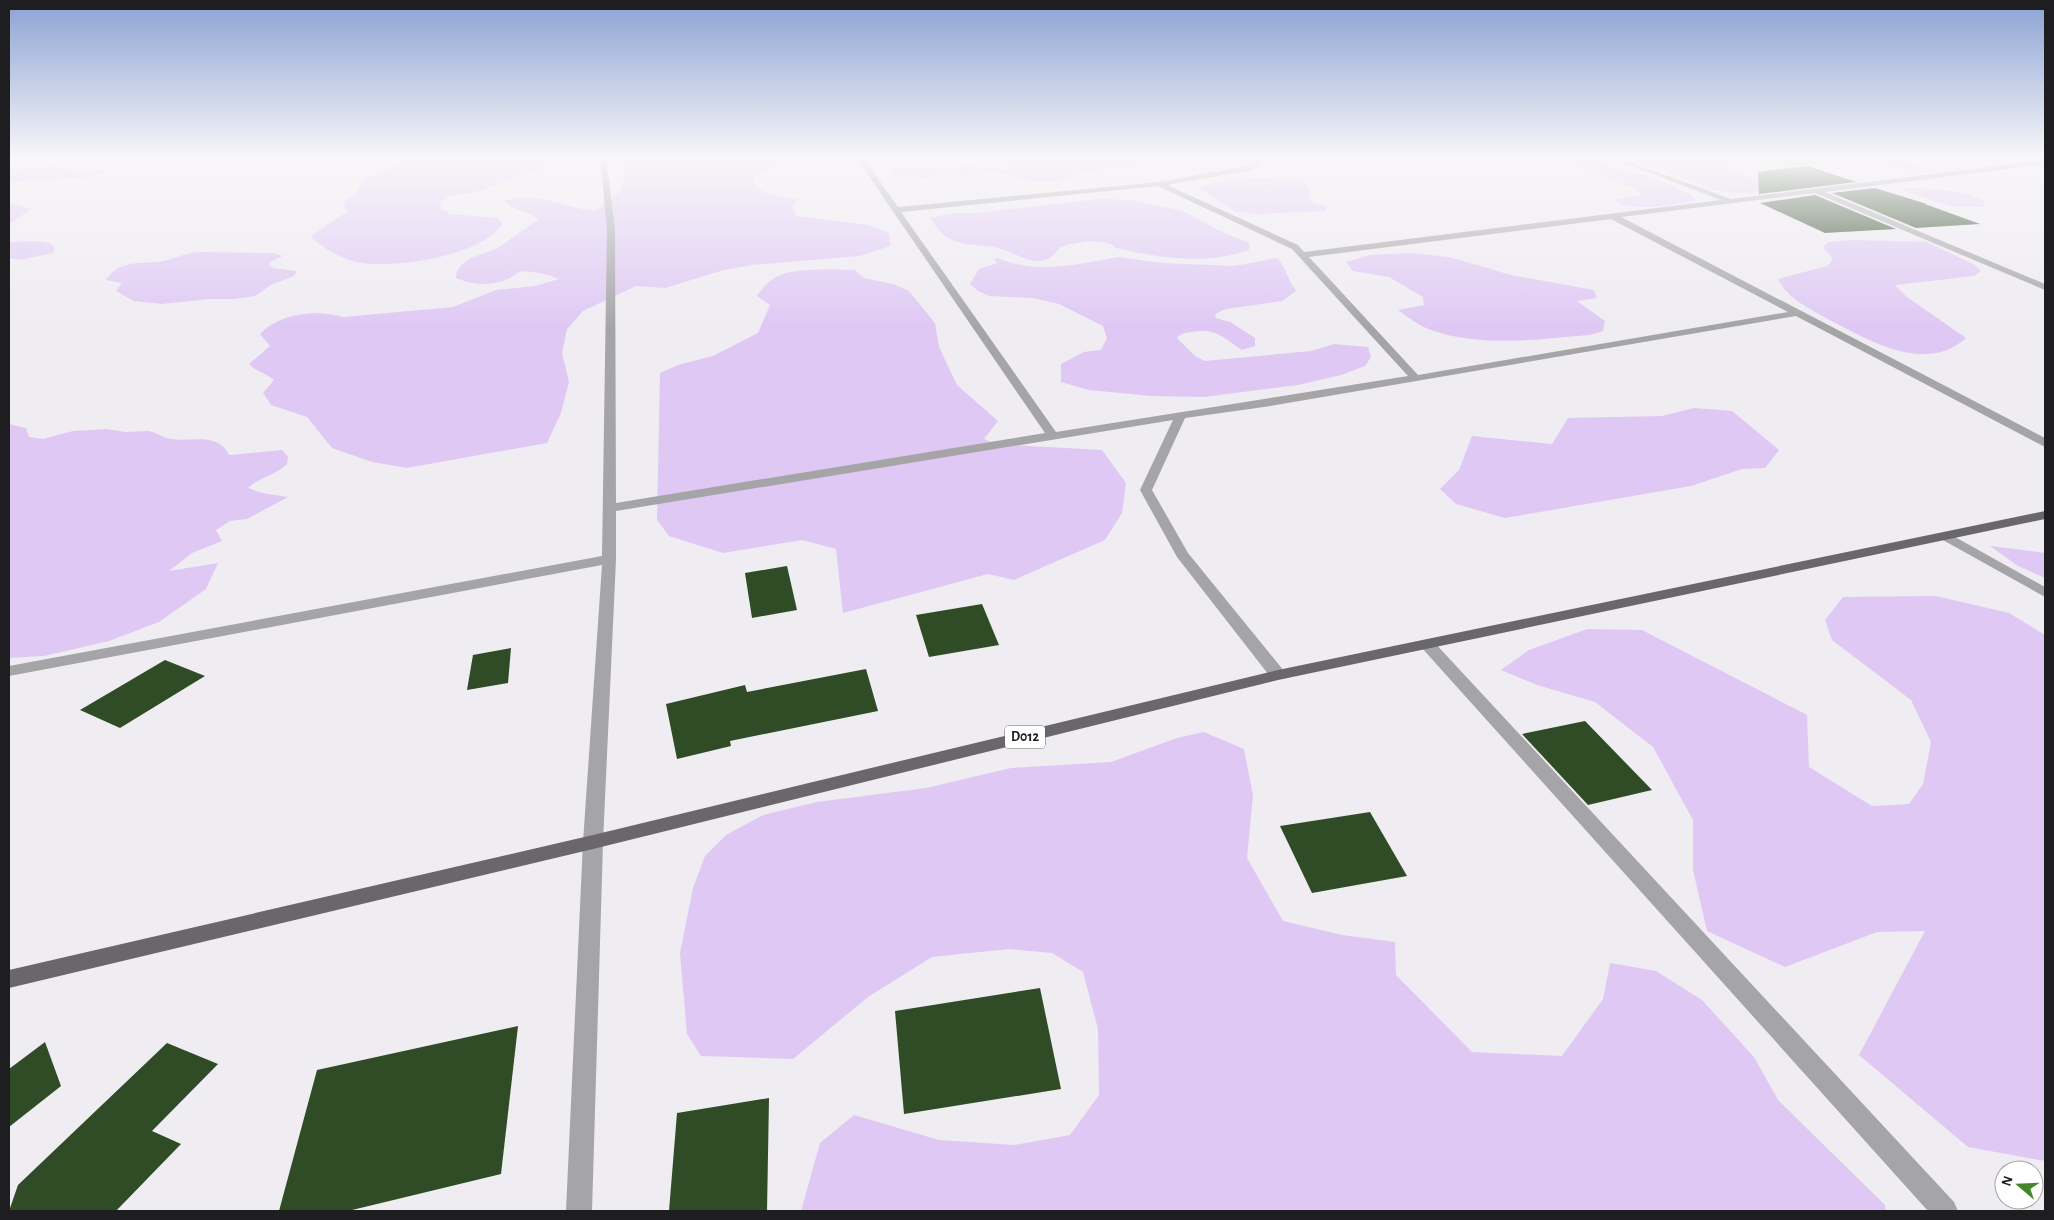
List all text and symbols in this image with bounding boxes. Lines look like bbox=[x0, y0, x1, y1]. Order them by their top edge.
road number: D012 bbox=[1005, 726, 1045, 749]
north arrow bbox=[1994, 1160, 2044, 1210]
text: N bbox=[1999, 1174, 2016, 1188]

